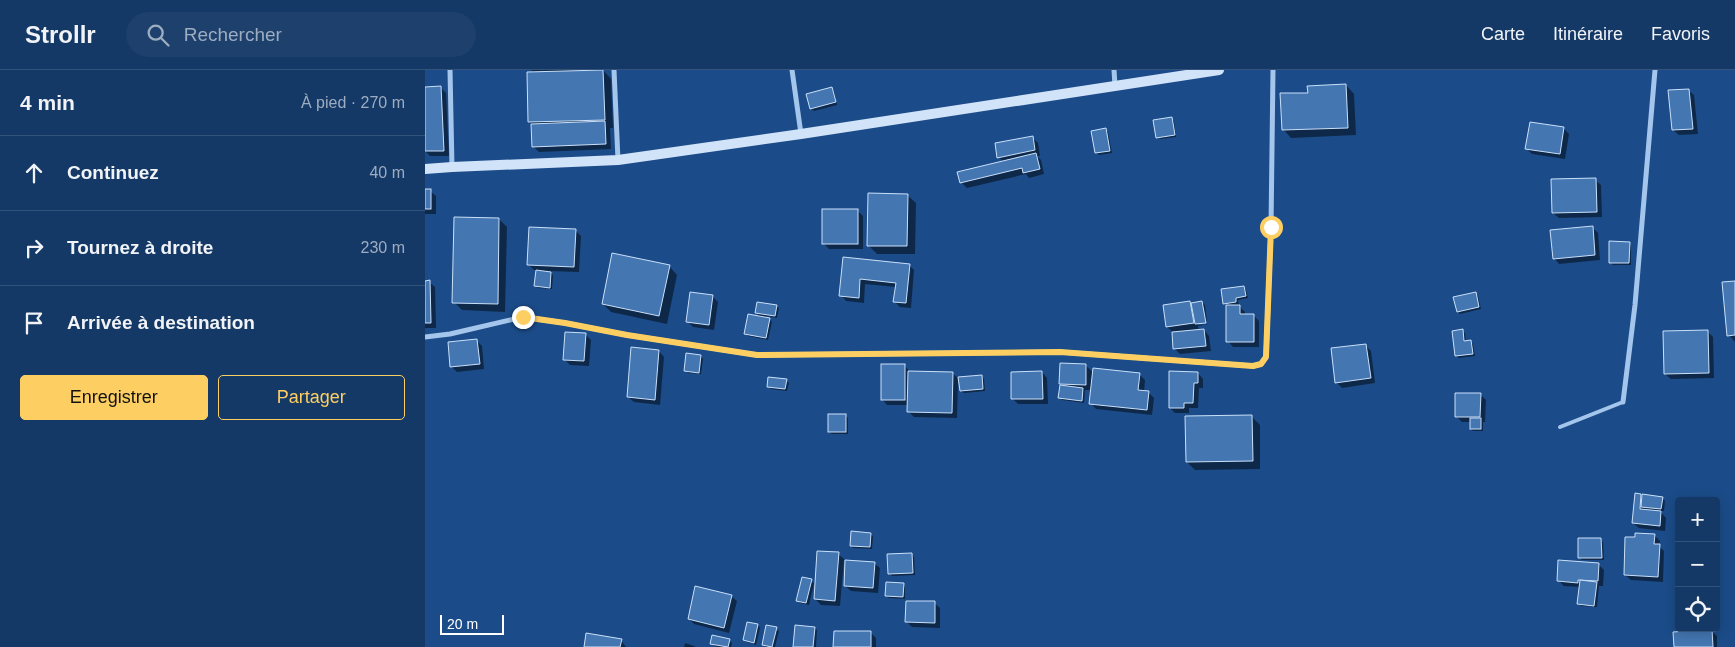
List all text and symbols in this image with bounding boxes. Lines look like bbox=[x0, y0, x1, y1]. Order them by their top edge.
search box bbox=[126, 12, 476, 57]
text: Strollr bbox=[25, 21, 96, 48]
icon: search bbox=[144, 21, 172, 49]
text: Rechercher bbox=[184, 24, 282, 45]
text: Carte bbox=[1481, 24, 1525, 44]
text: Itinéraire bbox=[1553, 24, 1623, 44]
text: Favoris bbox=[1651, 24, 1710, 44]
text: 4 min bbox=[20, 91, 75, 114]
text: À pied · 270 m bbox=[301, 94, 405, 111]
icon: ahead bbox=[20, 159, 48, 187]
text: Continuez bbox=[67, 162, 159, 183]
text: 40 m bbox=[369, 164, 405, 181]
route start bbox=[1260, 216, 1283, 239]
icon: right bbox=[20, 234, 48, 262]
text: Tournez à droite bbox=[67, 237, 213, 258]
text: 230 m bbox=[361, 239, 405, 256]
route end bbox=[512, 306, 535, 329]
icon: arrive bbox=[20, 309, 48, 337]
text: Arrivée à destination bbox=[67, 312, 255, 333]
button: Enregistrer bbox=[20, 375, 208, 420]
button: Partager bbox=[218, 375, 405, 420]
map controls bbox=[1675, 497, 1720, 632]
button: + bbox=[1675, 497, 1720, 542]
button: − bbox=[1675, 542, 1720, 587]
button: locate bbox=[1675, 587, 1720, 632]
scale bar bbox=[440, 612, 504, 635]
text: 20 m bbox=[447, 616, 478, 632]

